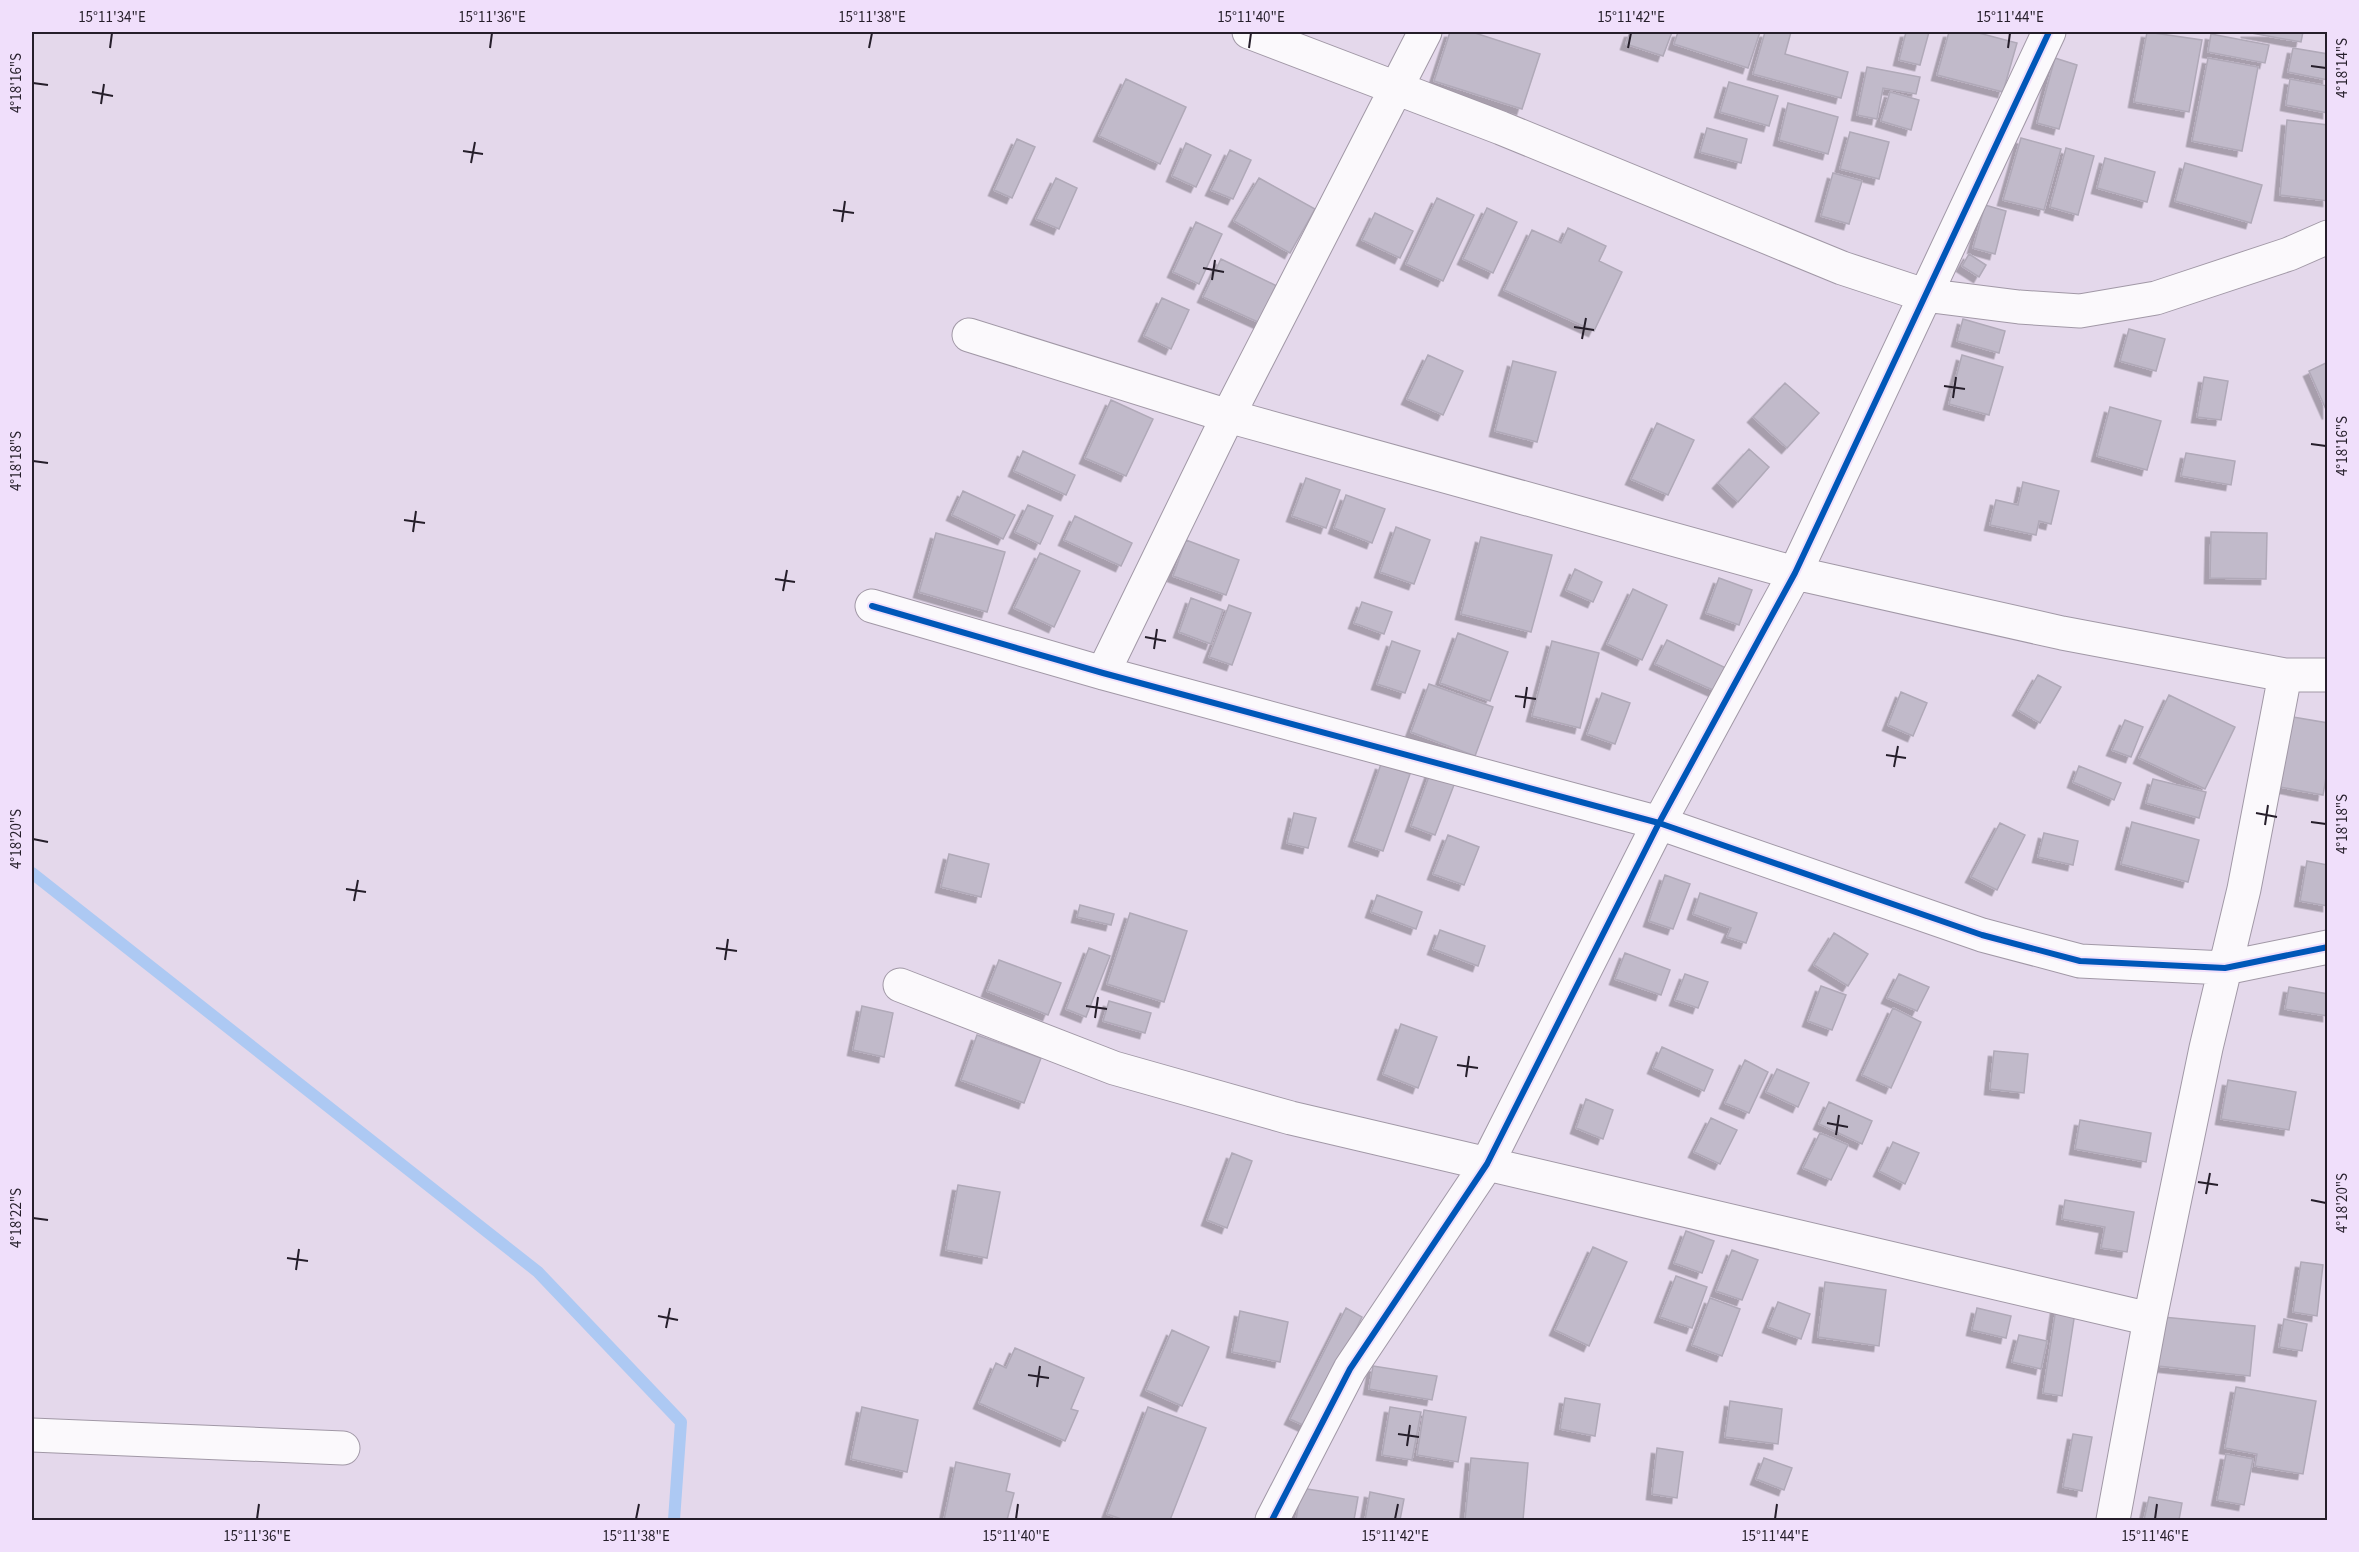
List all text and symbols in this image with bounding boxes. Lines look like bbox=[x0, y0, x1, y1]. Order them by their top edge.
text: 15°11'34"E bbox=[78, 7, 146, 28]
text: 15°11'36"E bbox=[458, 7, 526, 28]
text: 15°11'38"E bbox=[838, 7, 906, 28]
text: 15°11'40"E bbox=[1217, 7, 1285, 28]
text: 15°11'42"E bbox=[1597, 7, 1665, 28]
text: 15°11'44"E bbox=[1976, 7, 2044, 28]
text: 4°18'14"S bbox=[2332, 38, 2353, 98]
text: 4°18'16"S bbox=[6, 53, 27, 113]
text: 4°18'16"S bbox=[2332, 416, 2353, 476]
text: 4°18'18"S bbox=[6, 431, 27, 491]
text: 4°18'18"S bbox=[2332, 794, 2353, 854]
text: 4°18'20"S bbox=[6, 809, 27, 869]
text: 4°18'20"S bbox=[2332, 1173, 2353, 1233]
text: 4°18'22"S bbox=[6, 1188, 27, 1248]
text: 15°11'36"E bbox=[223, 1526, 291, 1547]
text: 15°11'38"E bbox=[602, 1526, 670, 1547]
text: 15°11'40"E bbox=[982, 1526, 1050, 1547]
text: 15°11'42"E bbox=[1361, 1526, 1429, 1547]
text: 15°11'44"E bbox=[1741, 1526, 1809, 1547]
text: 15°11'46"E bbox=[2121, 1526, 2189, 1547]

